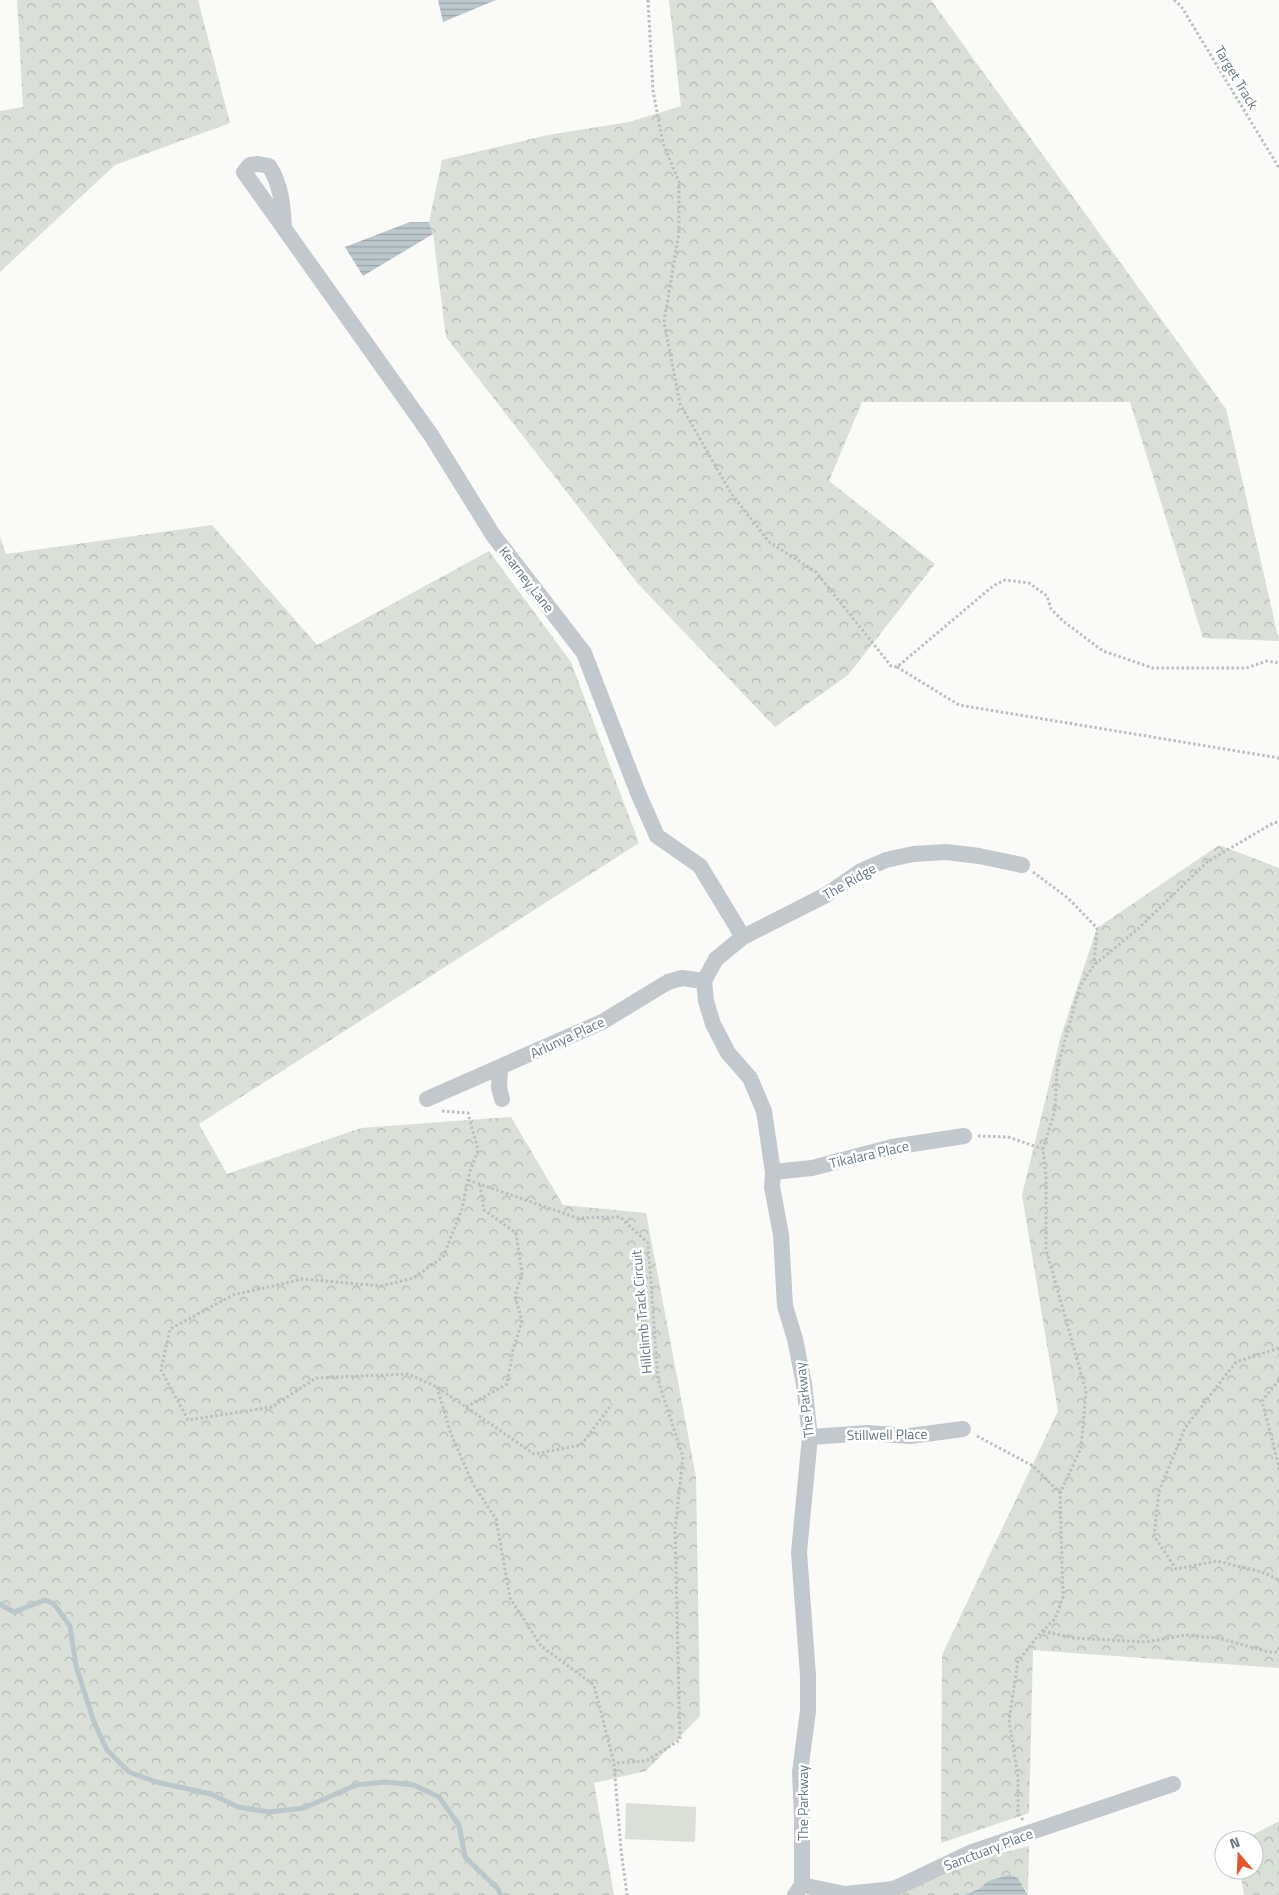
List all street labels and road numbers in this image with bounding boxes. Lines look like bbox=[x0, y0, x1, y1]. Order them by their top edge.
street label: Target Track bbox=[1210, 41, 1264, 113]
street label: Kearney Lane bbox=[494, 541, 560, 617]
street label: The Ridge bbox=[818, 857, 880, 905]
street label: Arlunya Place bbox=[526, 1011, 608, 1063]
street label: Tikalara Place bbox=[827, 1135, 911, 1173]
street label: Hillclimb Track Circuit bbox=[625, 1249, 657, 1375]
street label: The Parkway bbox=[789, 1361, 819, 1439]
street label: Stillwell Place bbox=[846, 1423, 928, 1445]
street label: The Parkway bbox=[792, 1765, 813, 1841]
street label: Sanctuary Place bbox=[940, 1822, 1036, 1876]

